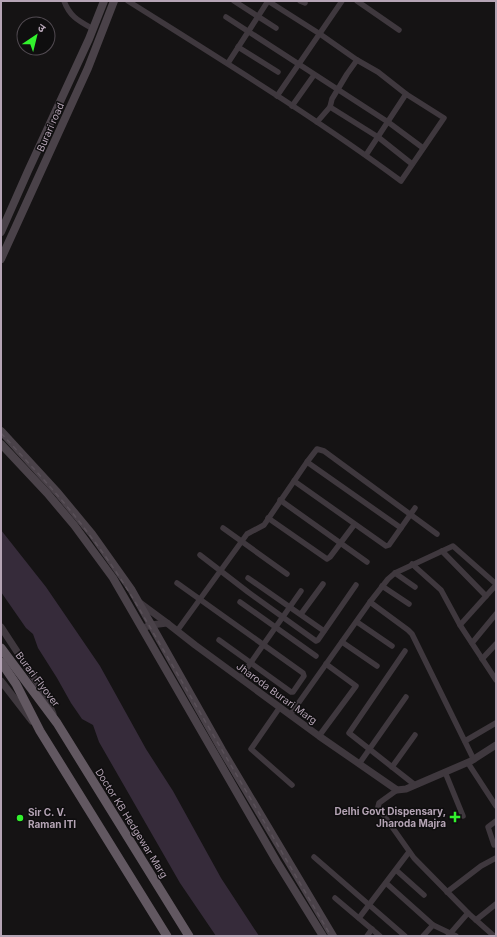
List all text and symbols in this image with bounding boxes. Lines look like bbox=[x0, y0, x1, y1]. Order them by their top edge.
north arrow bbox=[16, 16, 56, 56]
text: उ bbox=[35, 20, 49, 36]
street label: Burari road bbox=[34, 101, 66, 153]
street label: Burari Flyover bbox=[13, 649, 63, 709]
street label: Jharoda Burari Marg bbox=[234, 660, 320, 726]
street label: Doctor KB Hedgewar Marg bbox=[93, 766, 171, 880]
place label: Delhi Govt Dispensary, Jharoda Majra bbox=[335, 805, 446, 829]
place label: Sir C. V. Raman ITI bbox=[28, 806, 76, 830]
marker: Delhi Govt Dispensary, Jharoda Majra bbox=[449, 811, 461, 823]
marker: Sir C. V. Raman ITI bbox=[15, 813, 25, 823]

